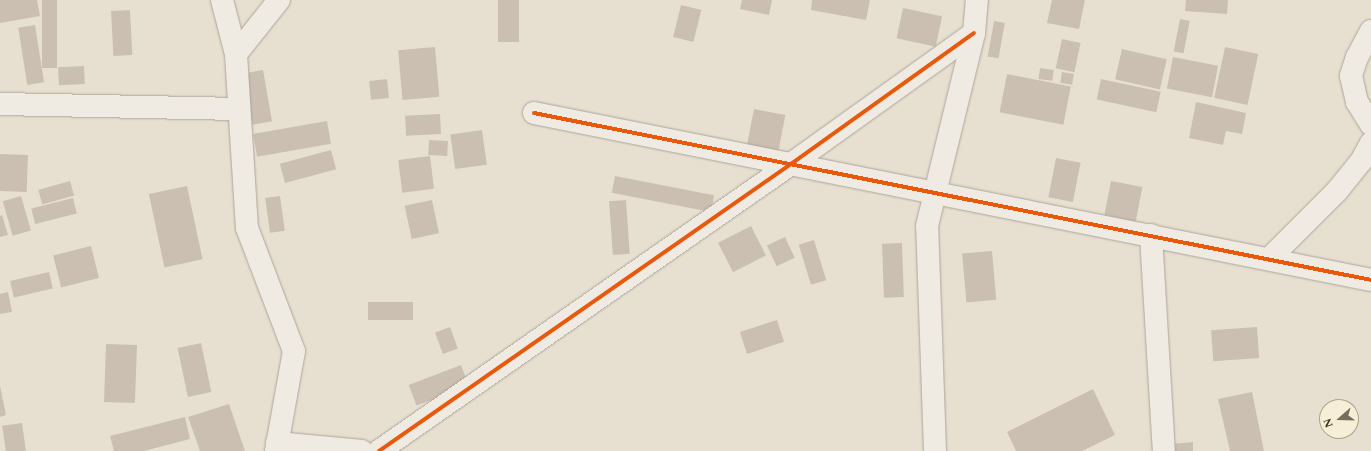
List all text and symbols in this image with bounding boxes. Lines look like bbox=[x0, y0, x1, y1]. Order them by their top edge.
north arrow bbox=[1319, 399, 1359, 439]
text: N bbox=[1319, 416, 1338, 430]

